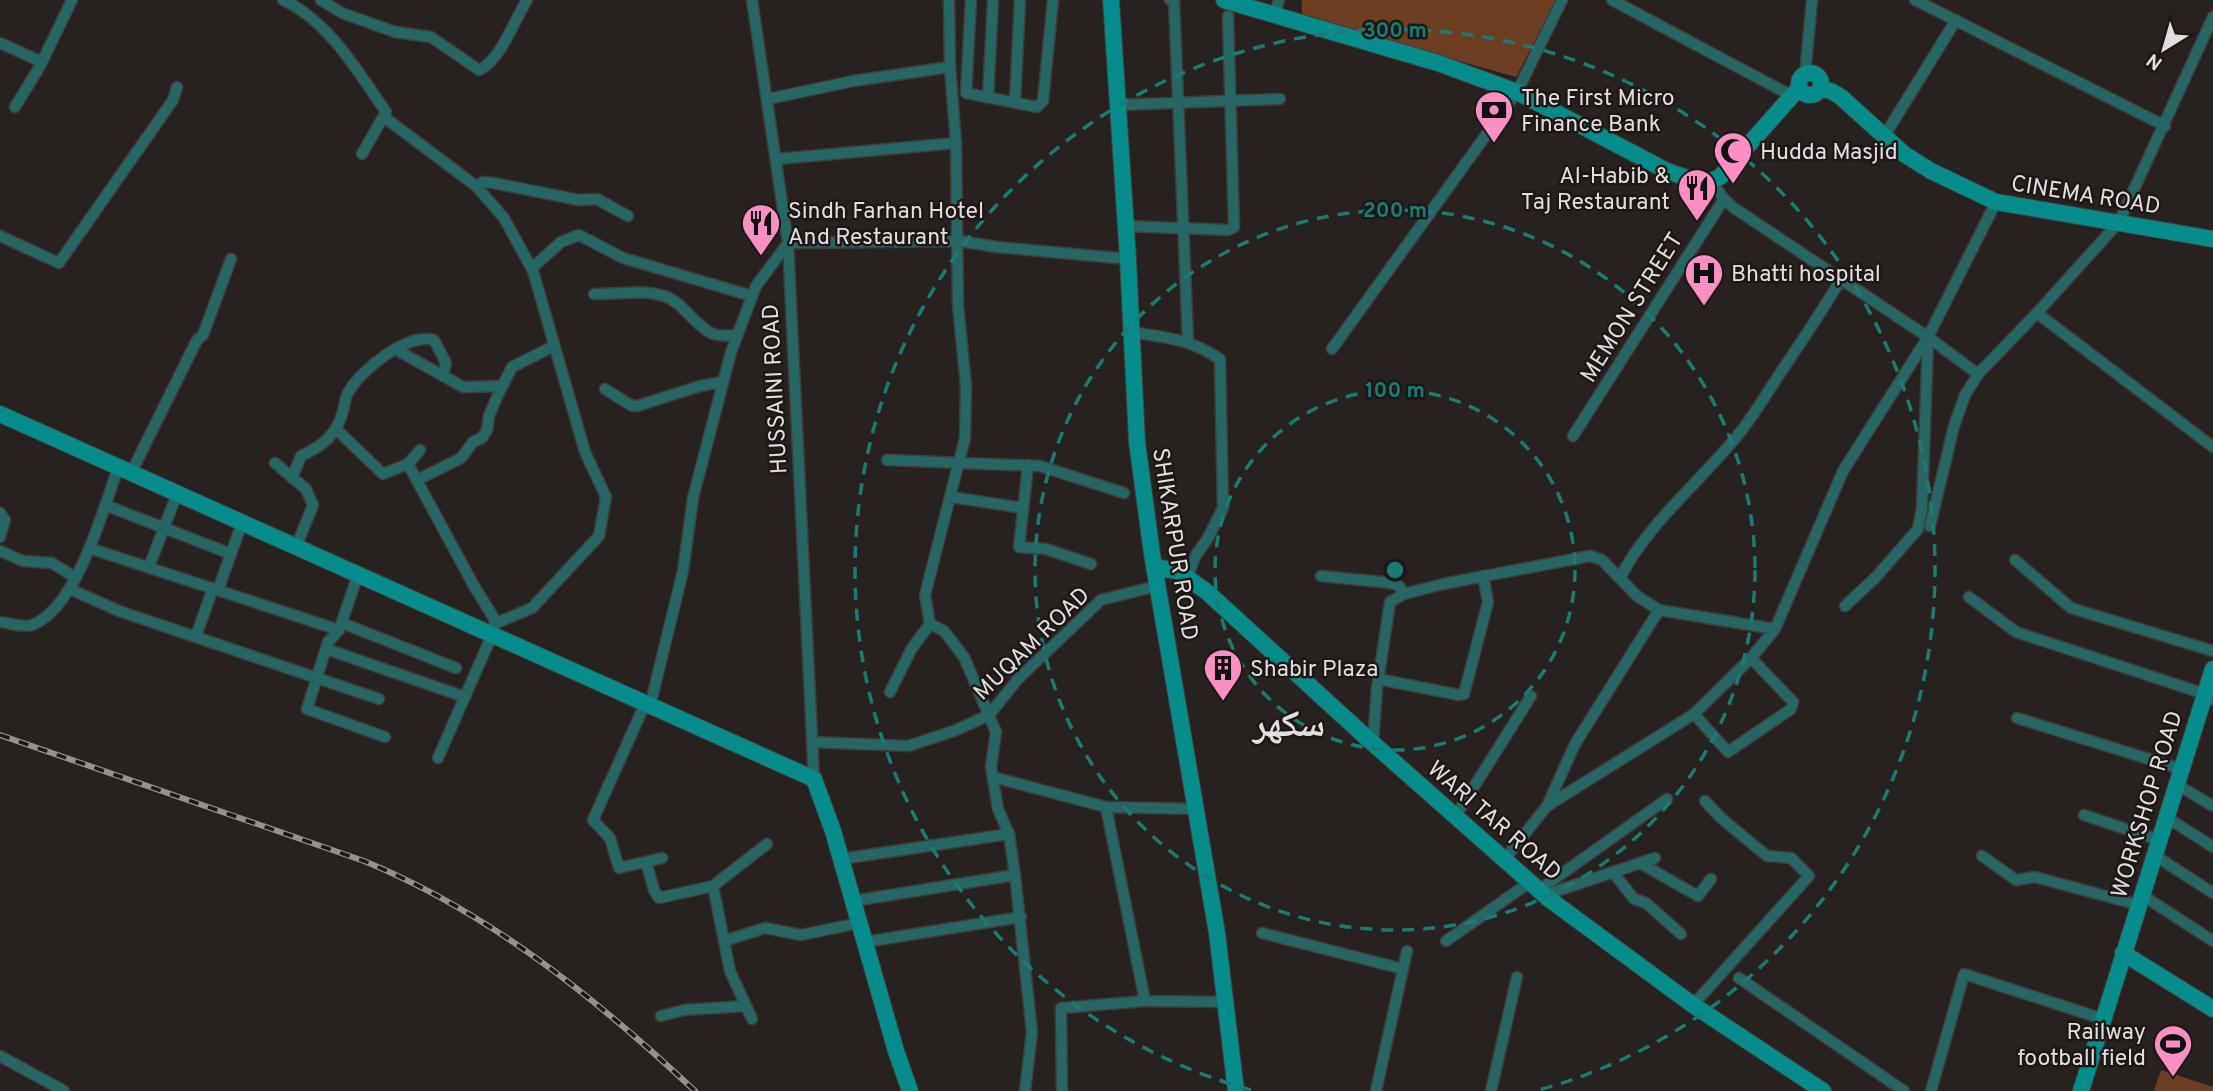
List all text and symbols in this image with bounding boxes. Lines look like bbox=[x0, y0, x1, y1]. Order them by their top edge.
north arrow bbox=[2129, 14, 2199, 84]
text: 300 m bbox=[1363, 18, 1427, 45]
text: N bbox=[2142, 47, 2168, 75]
place label: The First Micro Finance Bank bbox=[1521, 85, 1675, 140]
bank icon: The First Micro Finance Bank bbox=[1473, 89, 1515, 144]
mosque icon: Hudda Masjid bbox=[1712, 130, 1754, 185]
place label: Hudda Masjid bbox=[1760, 139, 1898, 168]
place label: Al-Habib & Taj Restaurant bbox=[1521, 163, 1670, 218]
restaurant icon: Al-Habib & Taj Restaurant bbox=[1676, 167, 1718, 222]
street label: CINEMA ROAD bbox=[2009, 170, 2162, 223]
place label: Sindh Farhan Hotel And Restaurant bbox=[788, 198, 984, 253]
text: 200 m bbox=[1363, 198, 1427, 225]
restaurant icon: Sindh Farhan Hotel And Restaurant bbox=[740, 202, 782, 257]
street label: MEMON STREET bbox=[1575, 228, 1691, 389]
hospital icon: Bhatti hospital bbox=[1683, 252, 1725, 307]
place label: Bhatti hospital bbox=[1731, 261, 1881, 290]
street label: HUSSAINI ROAD bbox=[758, 303, 795, 475]
text: 100 m bbox=[1365, 378, 1425, 405]
street label: SHIKARPUR ROAD bbox=[1144, 446, 1203, 643]
centre of rings bbox=[1383, 558, 1407, 582]
street label: MUQAM ROAD bbox=[968, 582, 1097, 708]
building icon: Shabir Plaza bbox=[1202, 647, 1244, 702]
place label: Shabir Plaza bbox=[1250, 656, 1378, 685]
district label: سکھر bbox=[1251, 703, 1325, 750]
street label: WORKSHOP ROAD bbox=[2106, 708, 2191, 902]
street label: WARI TAR ROAD bbox=[1420, 756, 1566, 888]
place label: Railway football field bbox=[2017, 1019, 2146, 1074]
sports icon: Railway football field bbox=[2152, 1023, 2194, 1078]

